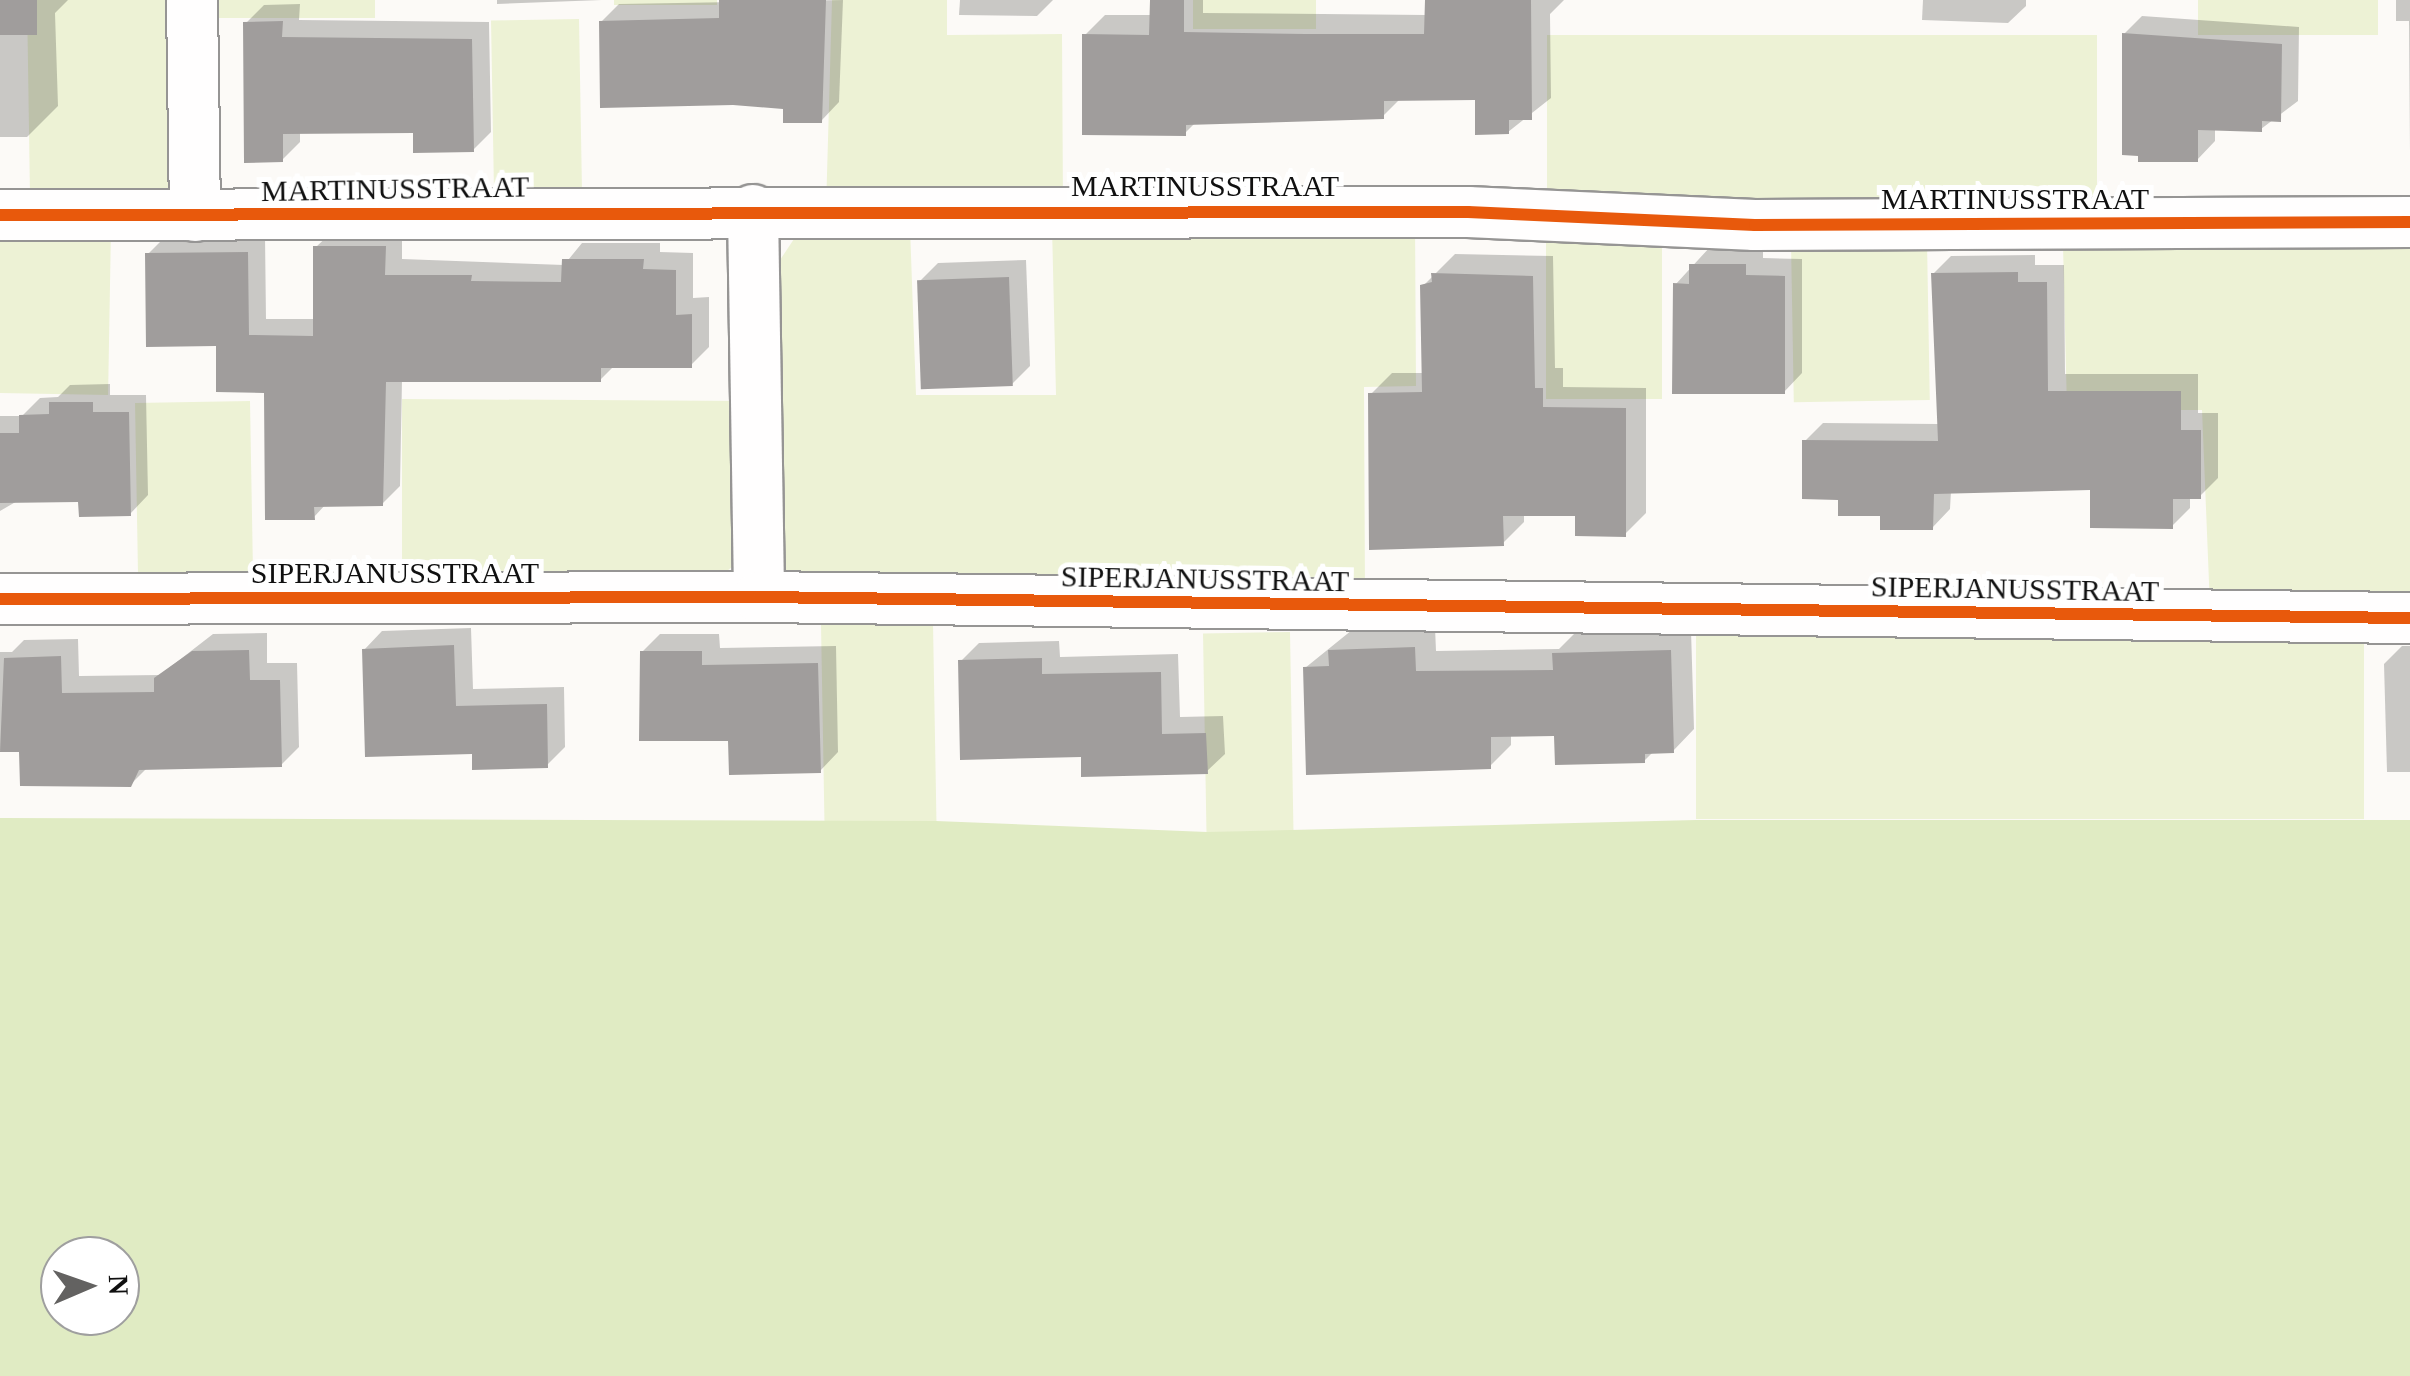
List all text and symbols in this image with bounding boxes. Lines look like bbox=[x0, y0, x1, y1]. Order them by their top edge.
street label: MARTINUSSTRAAT bbox=[1071, 168, 1339, 204]
street label: MARTINUSSTRAAT bbox=[261, 169, 529, 209]
street label: MARTINUSSTRAAT bbox=[1881, 181, 2149, 217]
street label: SIPERJANUSSTRAAT bbox=[251, 555, 539, 591]
street label: SIPERJANUSSTRAAT bbox=[1061, 558, 1349, 600]
street label: SIPERJANUSSTRAAT bbox=[1871, 568, 2159, 610]
north arrow bbox=[40, 1236, 140, 1336]
text: N bbox=[103, 1274, 134, 1296]

